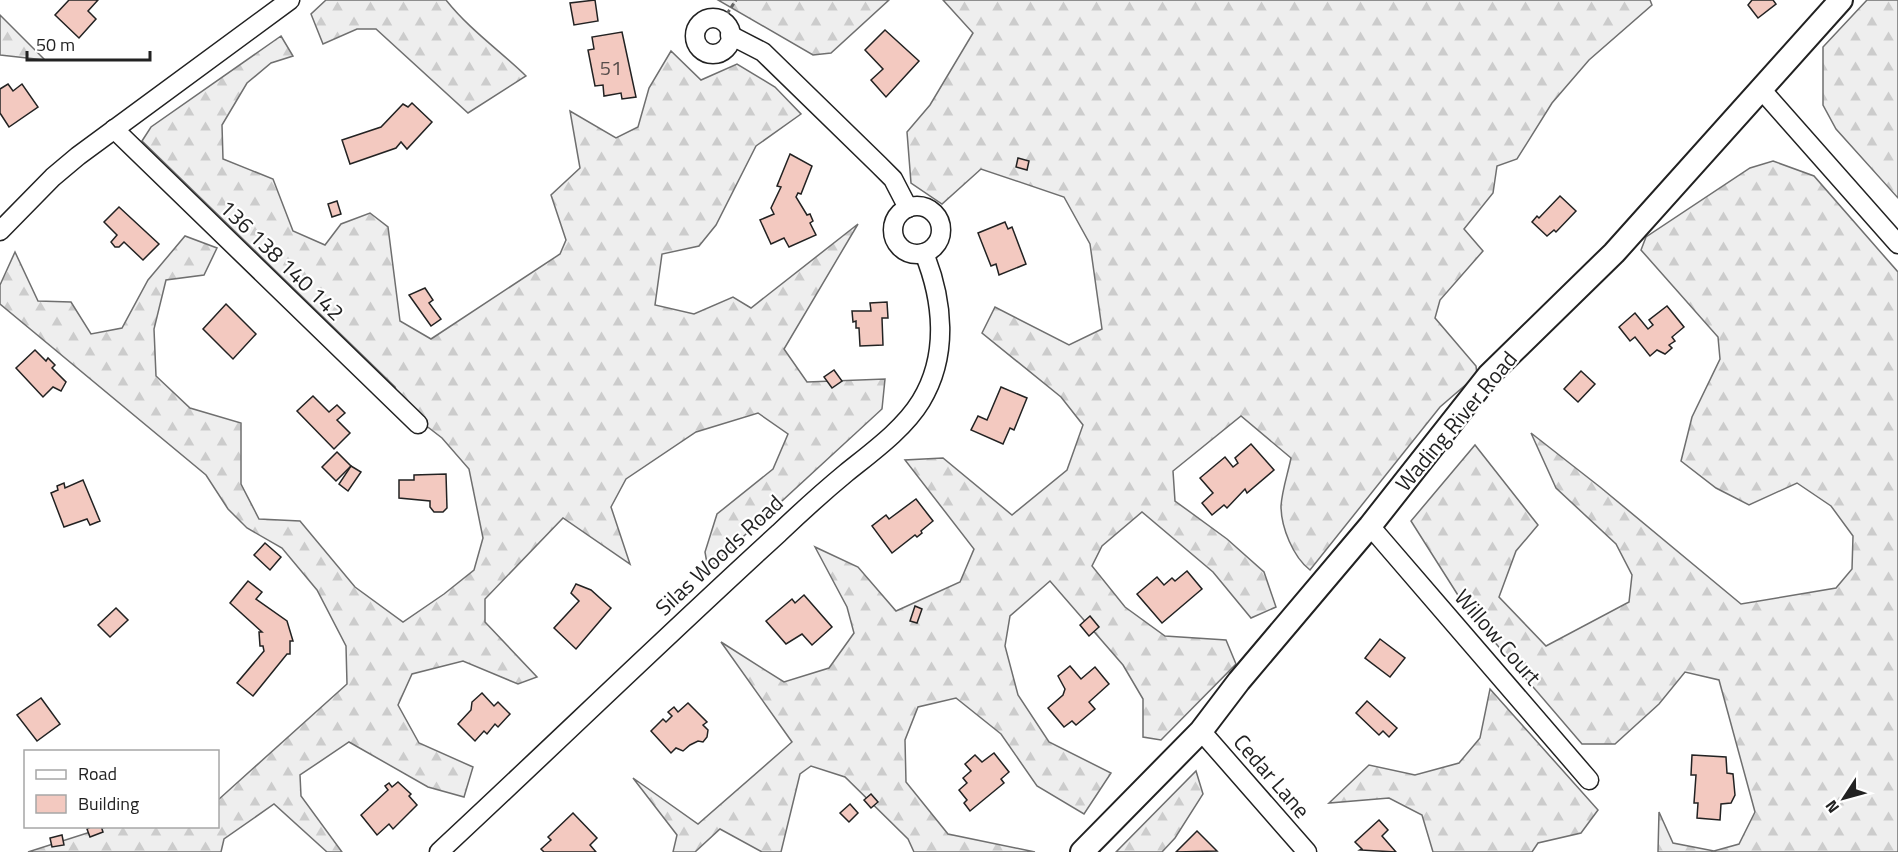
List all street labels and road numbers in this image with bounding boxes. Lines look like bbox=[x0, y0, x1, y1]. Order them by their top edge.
street label: 136 138 140 142 bbox=[212, 191, 352, 329]
street label: Wading River Road bbox=[1387, 343, 1525, 499]
street label: Silas Woods Road bbox=[647, 486, 791, 624]
street label: Willow Court bbox=[1446, 581, 1550, 693]
street label: Cedar Lane bbox=[1226, 726, 1318, 826]

